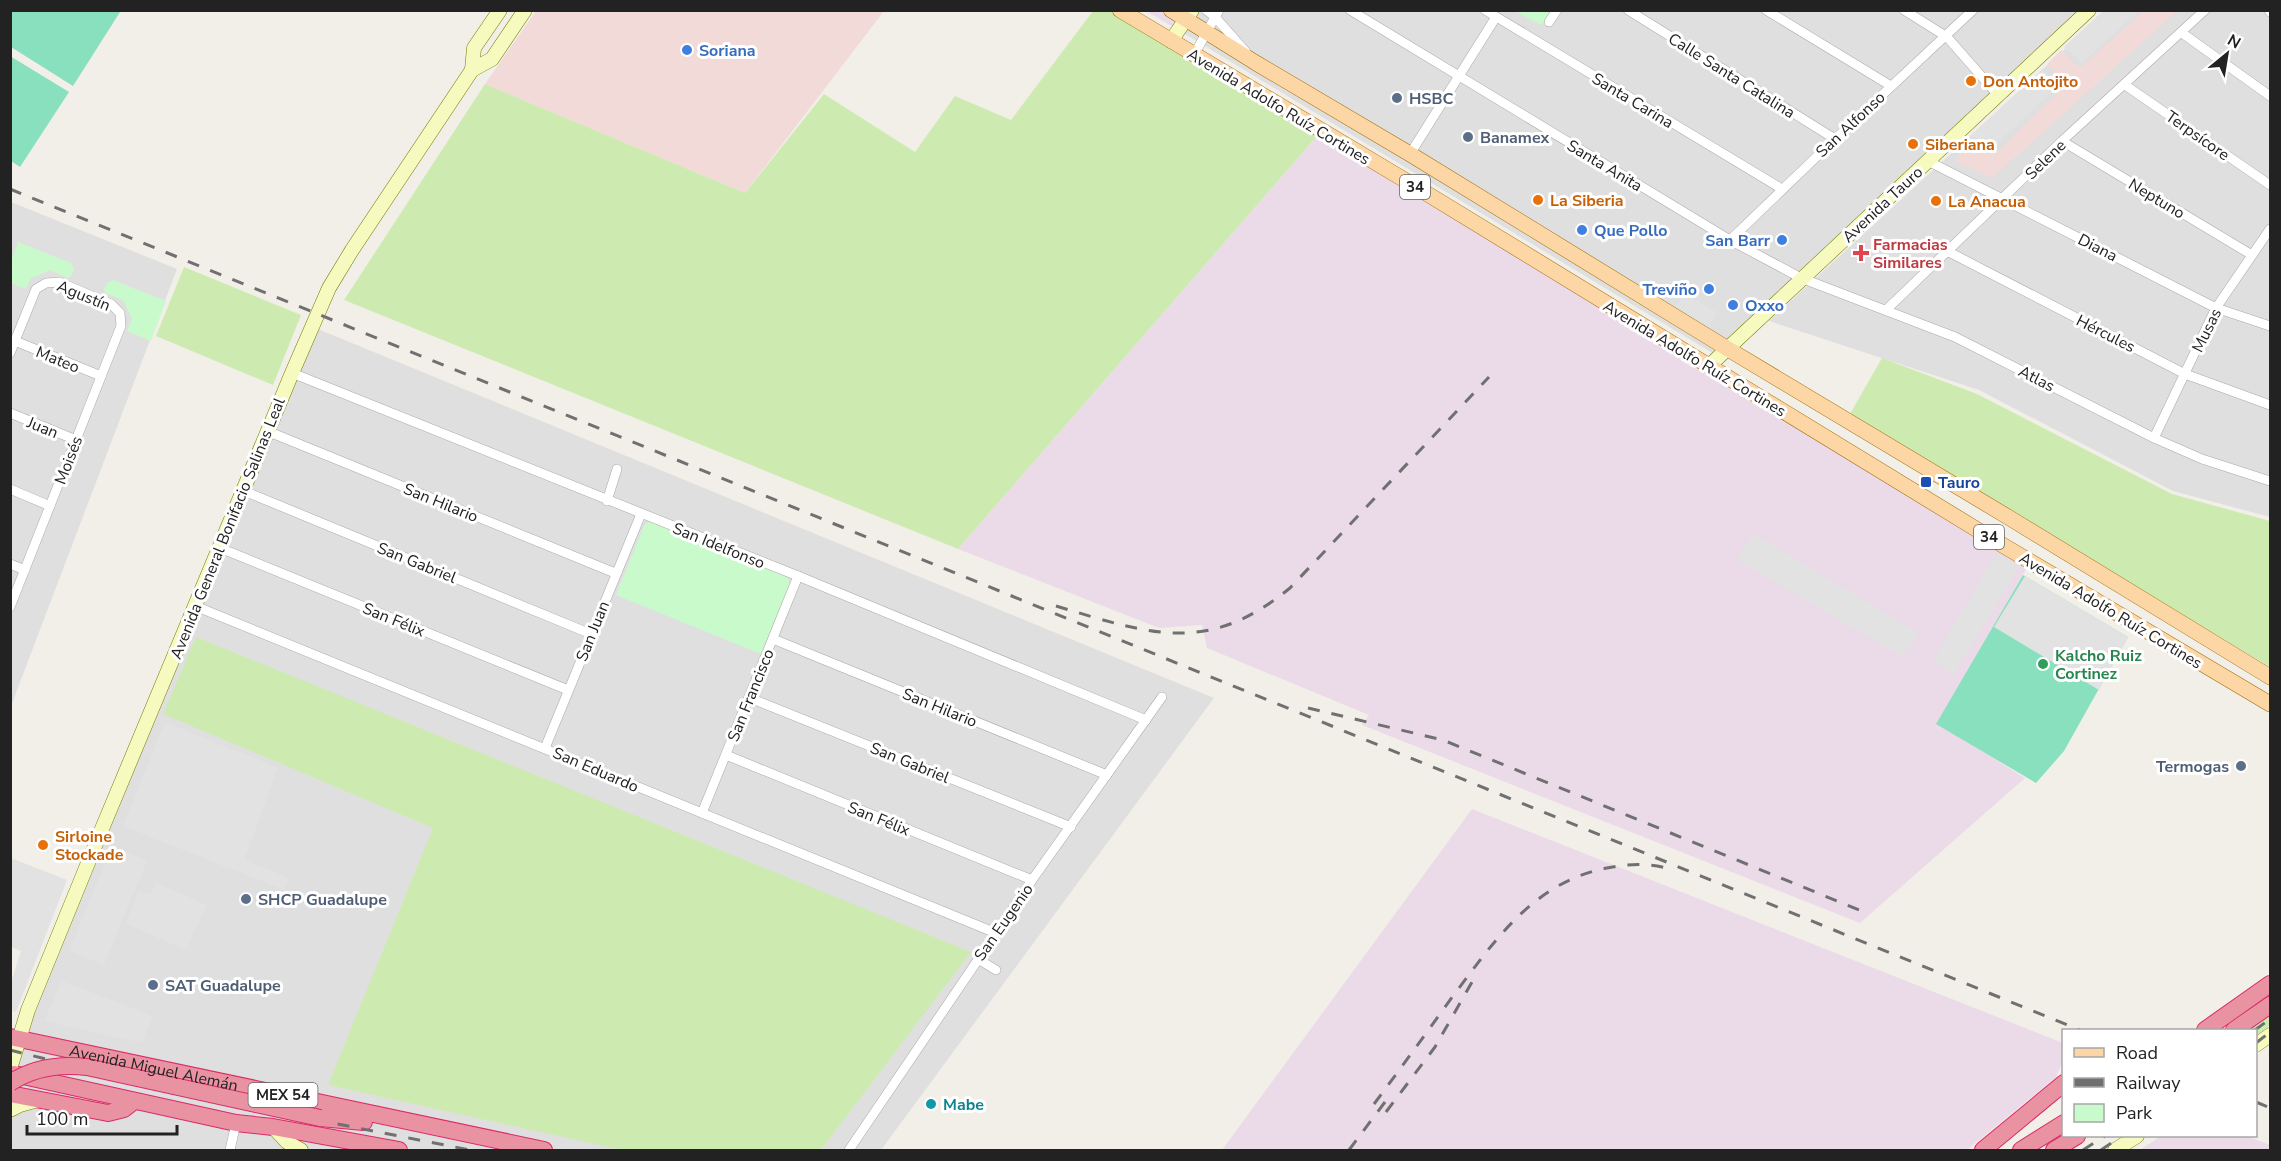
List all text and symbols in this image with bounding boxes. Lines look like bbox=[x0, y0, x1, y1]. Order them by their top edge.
north arrow bbox=[2197, 24, 2257, 84]
street label: Calle Santa Catalina bbox=[1664, 28, 1799, 124]
text: N bbox=[2223, 29, 2245, 54]
place label: Soriana bbox=[699, 40, 756, 62]
marker: Soriana bbox=[680, 43, 694, 57]
street label: Avenida Adolfo Ruíz Cortines bbox=[1183, 43, 1374, 170]
street label: Santa Carina bbox=[1588, 68, 1677, 134]
place label: Don Antojito bbox=[1983, 71, 2078, 93]
marker: Don Antojito bbox=[1964, 74, 1978, 88]
street label: San Alfonso bbox=[1811, 87, 1890, 163]
place label: HSBC bbox=[1409, 88, 1453, 110]
marker: HSBC bbox=[1390, 91, 1404, 105]
street label: Terpsícore bbox=[2161, 106, 2234, 166]
place label: Banamex bbox=[1480, 127, 1550, 149]
marker: Banamex bbox=[1461, 130, 1475, 144]
place label: Siberiana bbox=[1925, 134, 1995, 156]
street label: Santa Anita bbox=[1563, 135, 1646, 197]
street label: Selene bbox=[2020, 135, 2071, 185]
marker: Siberiana bbox=[1906, 137, 1920, 151]
street label: Avenida Tauro bbox=[1838, 161, 1928, 248]
street label: Neptuno bbox=[2124, 173, 2189, 224]
road number: 34 bbox=[1400, 175, 1430, 199]
place label: La Siberia bbox=[1550, 190, 1624, 212]
place label: La Anacua bbox=[1948, 191, 2026, 213]
marker: La Siberia bbox=[1531, 193, 1545, 207]
marker: La Anacua bbox=[1929, 194, 1943, 208]
place label: Que Pollo bbox=[1594, 220, 1667, 242]
marker: Que Pollo bbox=[1575, 223, 1589, 237]
street label: Diana bbox=[2074, 229, 2121, 267]
place label: San Barr bbox=[1705, 230, 1771, 252]
marker: San Barr bbox=[1775, 233, 1789, 247]
place label: Farmacias Similares bbox=[1873, 234, 1948, 274]
marker: Farmacias Similares bbox=[1854, 246, 1868, 260]
street label: Agustín bbox=[54, 275, 114, 317]
place label: Treviño bbox=[1643, 279, 1697, 301]
marker: Treviño bbox=[1702, 282, 1716, 296]
street label: Avenida Adolfo Ruíz Cortines bbox=[1599, 295, 1790, 422]
place label: Oxxo bbox=[1745, 295, 1784, 317]
marker: Oxxo bbox=[1726, 298, 1740, 312]
street label: Musas bbox=[2187, 305, 2227, 356]
street label: Hércules bbox=[2072, 310, 2139, 358]
street label: Mateo bbox=[33, 341, 83, 379]
street label: Atlas bbox=[2015, 360, 2058, 397]
street label: Avenida General Bonifacio Salinas Leal bbox=[165, 394, 291, 662]
street label: Juan bbox=[23, 411, 61, 444]
street label: Moisés bbox=[50, 433, 88, 488]
place label: Tauro bbox=[1938, 472, 1980, 494]
marker: Tauro bbox=[1919, 475, 1933, 489]
street label: San Hilario bbox=[400, 478, 481, 528]
street label: San Idelfonso bbox=[669, 517, 768, 574]
road number: 34 bbox=[1974, 525, 2004, 549]
street label: San Gabriel bbox=[374, 537, 460, 589]
street label: Avenida Adolfo Ruíz Cortines bbox=[2015, 547, 2206, 674]
street label: San Félix bbox=[359, 597, 429, 643]
street label: San Juan bbox=[571, 598, 615, 665]
place label: Kalcho Ruiz Cortinez bbox=[2055, 645, 2142, 685]
street label: San Francisco bbox=[722, 646, 780, 745]
marker: Kalcho Ruiz Cortinez bbox=[2036, 657, 2050, 671]
street label: San Hilario bbox=[899, 683, 980, 733]
street label: San Gabriel bbox=[867, 737, 953, 789]
street label: San Eduardo bbox=[549, 742, 642, 798]
place label: Termogas bbox=[2156, 756, 2229, 778]
marker: Termogas bbox=[2234, 759, 2248, 773]
street label: San Félix bbox=[844, 796, 914, 842]
place label: Sirloine Stockade bbox=[55, 826, 124, 866]
marker: Sirloine Stockade bbox=[36, 838, 50, 852]
street label: San Eugenio bbox=[969, 880, 1039, 966]
place label: SHCP Guadalupe bbox=[258, 889, 387, 911]
marker: SHCP Guadalupe bbox=[239, 892, 253, 906]
place label: SAT Guadalupe bbox=[165, 975, 281, 997]
marker: SAT Guadalupe bbox=[146, 978, 160, 992]
legend bbox=[2062, 1029, 2257, 1137]
street label: Avenida Miguel Alemán bbox=[67, 1040, 240, 1097]
text: Road bbox=[2116, 1041, 2158, 1065]
text: Railway bbox=[2116, 1071, 2181, 1095]
road number: MEX 54 bbox=[248, 1083, 318, 1107]
place label: Mabe bbox=[943, 1094, 984, 1116]
marker: Mabe bbox=[924, 1097, 938, 1111]
scale bar bbox=[27, 1098, 177, 1136]
text: Park bbox=[2116, 1101, 2153, 1125]
text: 100 m bbox=[36, 1107, 88, 1131]

